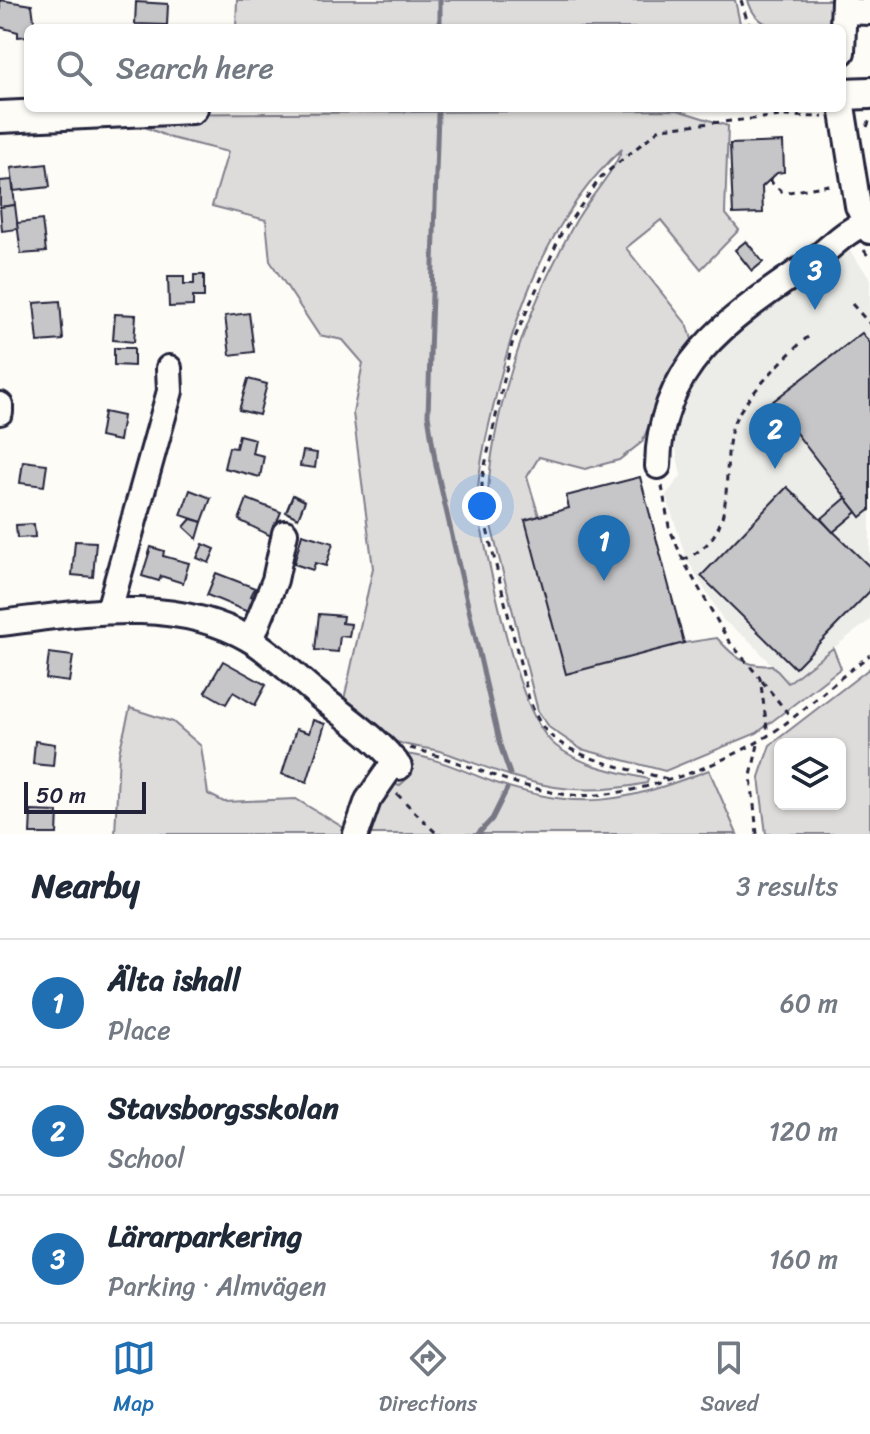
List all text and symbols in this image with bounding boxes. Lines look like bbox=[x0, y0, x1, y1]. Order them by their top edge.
search box bbox=[24, 24, 846, 112]
text: Search here bbox=[116, 41, 274, 95]
icon: search bbox=[52, 46, 96, 90]
pin: 3 bbox=[789, 244, 841, 310]
pin: 2 bbox=[749, 403, 801, 469]
your location bbox=[462, 486, 502, 526]
pin: 1 bbox=[578, 515, 630, 581]
map controls bbox=[774, 738, 846, 810]
button: layers bbox=[774, 738, 846, 810]
text: 50 m bbox=[36, 776, 86, 815]
scale bar bbox=[24, 778, 146, 814]
text: Nearby bbox=[32, 856, 140, 916]
text: 3 results bbox=[736, 863, 838, 909]
text: Älta ishall bbox=[108, 953, 241, 1007]
text: 1 bbox=[52, 980, 64, 1026]
text: 60 m bbox=[780, 980, 838, 1026]
text: Place bbox=[108, 1007, 171, 1053]
text: Stavsborgsskolan bbox=[108, 1081, 339, 1135]
text: 2 bbox=[50, 1108, 66, 1154]
text: 120 m bbox=[769, 1108, 838, 1154]
text: School bbox=[108, 1135, 185, 1181]
text: Lärarparkering bbox=[108, 1209, 302, 1263]
text: 3 bbox=[51, 1236, 65, 1282]
text: 160 m bbox=[769, 1236, 838, 1282]
text: Parking · Almvägen bbox=[108, 1263, 326, 1309]
tab: Map bbox=[112, 1336, 156, 1423]
tab: Directions bbox=[379, 1336, 477, 1423]
tab: Saved bbox=[700, 1336, 758, 1423]

